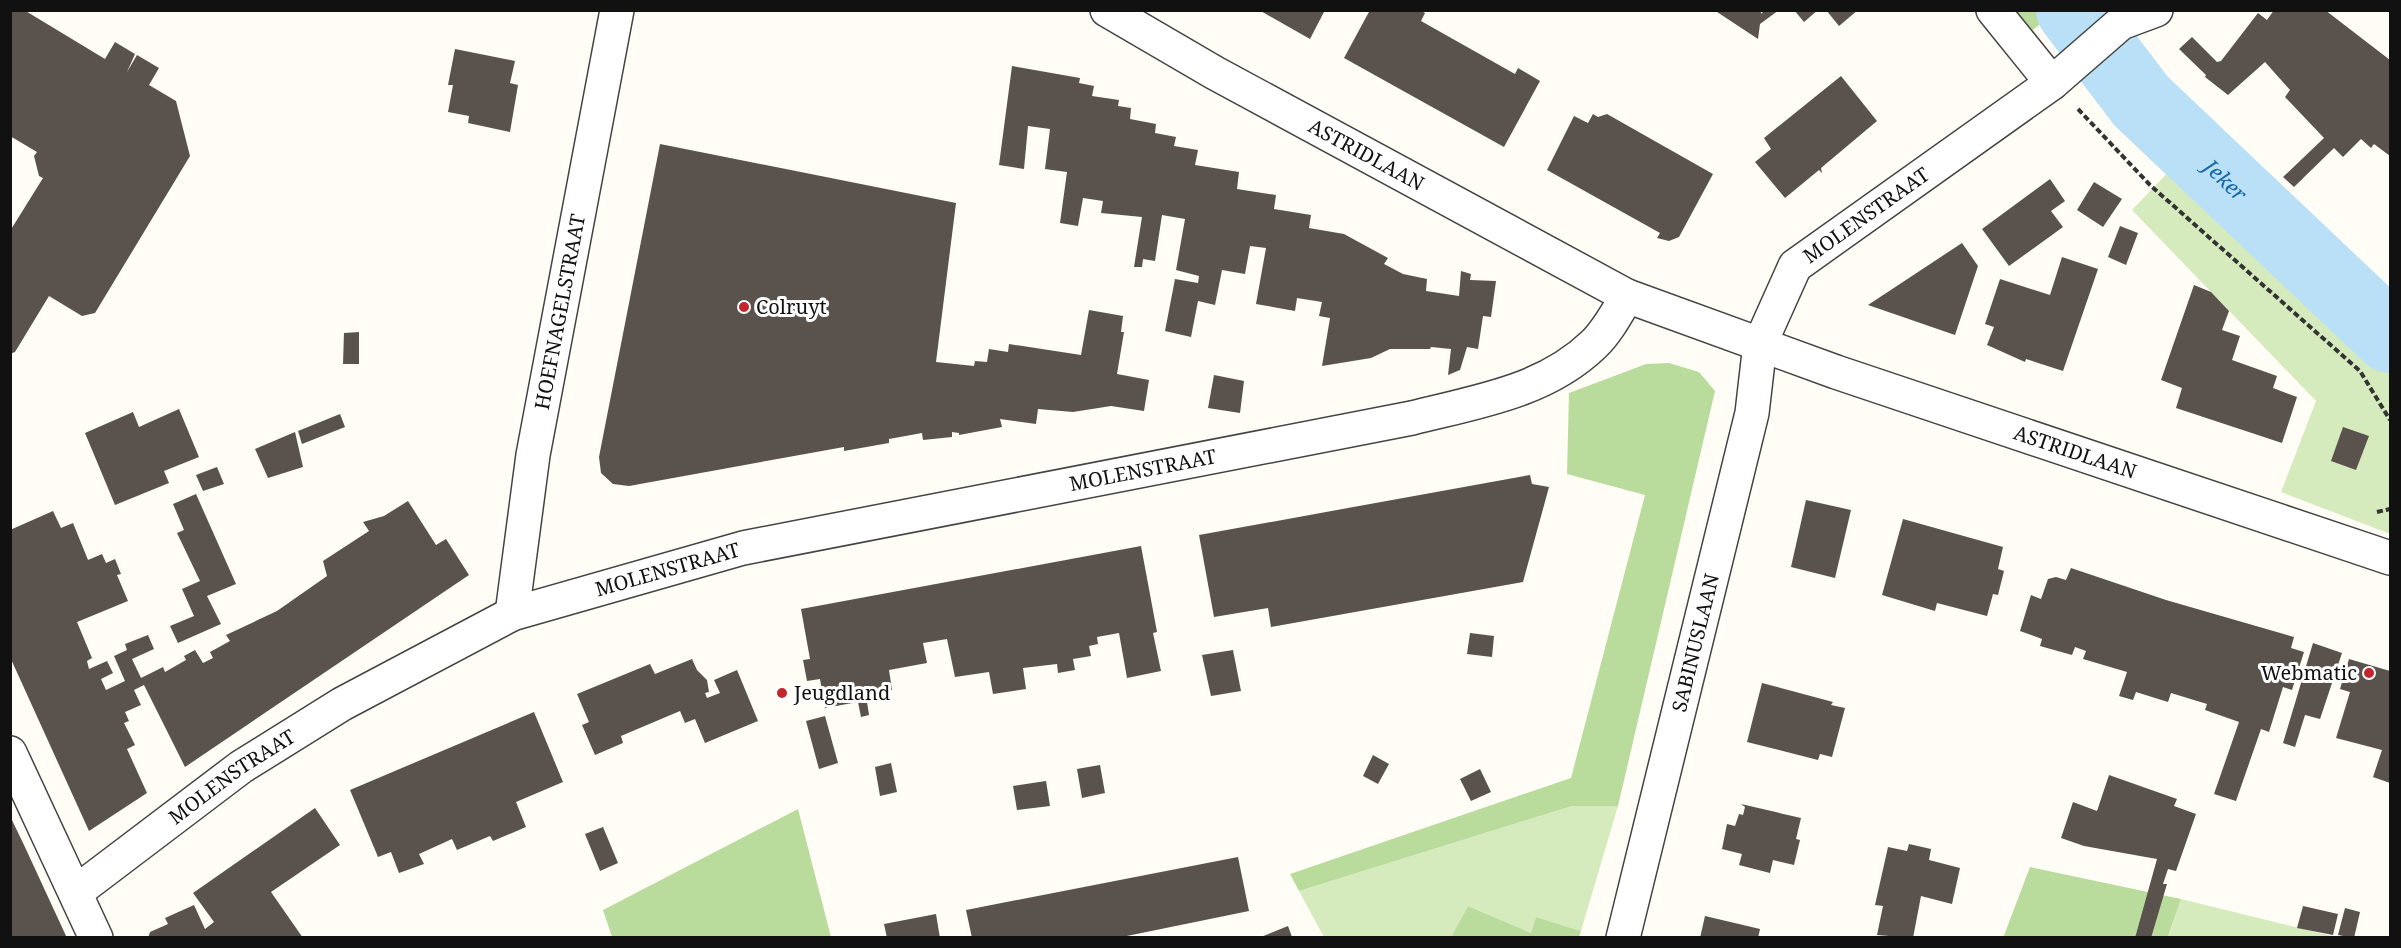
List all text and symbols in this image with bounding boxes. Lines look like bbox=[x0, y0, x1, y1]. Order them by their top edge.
street label: ASTRIDLAAN bbox=[1304, 112, 1429, 197]
water label: Jeker bbox=[2195, 150, 2253, 207]
street label: MOLENSTRAAT bbox=[1797, 161, 1934, 269]
street label: HOEFNAGELSTRAAT bbox=[528, 212, 591, 412]
place label: Colruyt bbox=[756, 293, 826, 320]
marker: Colruyt bbox=[737, 300, 751, 314]
street label: ASTRIDLAAN bbox=[2010, 419, 2140, 485]
street label: MOLENSTRAAT bbox=[1067, 442, 1218, 497]
street label: MOLENSTRAAT bbox=[592, 536, 743, 603]
street label: SABINUSLAAN bbox=[1665, 571, 1725, 715]
place label: Webmatic bbox=[2261, 659, 2357, 686]
marker: Webmatic bbox=[2362, 666, 2376, 680]
place label: Jeugdland bbox=[793, 679, 890, 706]
marker: Jeugdland bbox=[775, 686, 789, 700]
street label: MOLENSTRAAT bbox=[163, 723, 300, 830]

